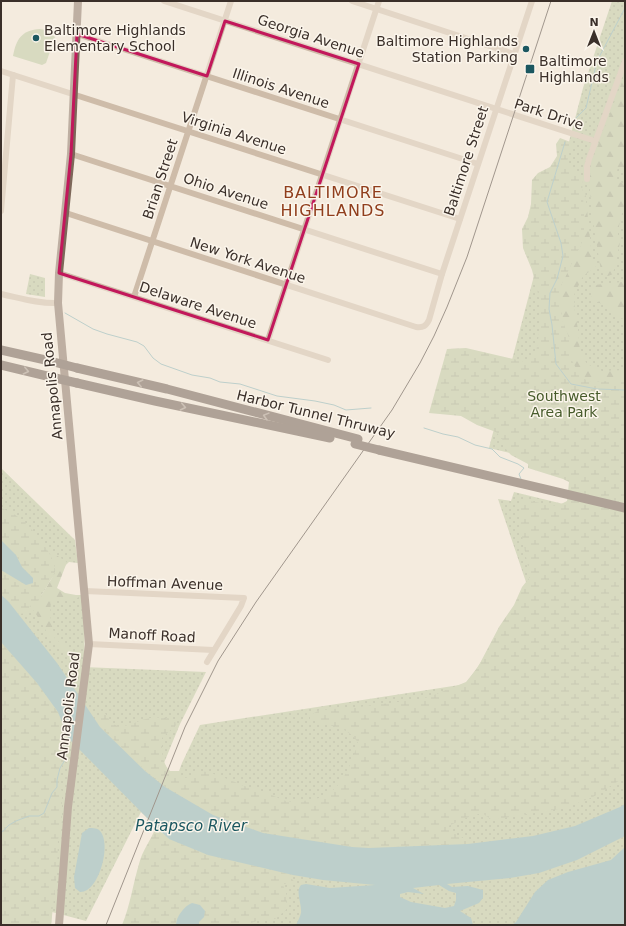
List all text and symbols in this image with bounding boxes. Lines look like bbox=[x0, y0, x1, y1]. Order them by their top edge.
street label: Georgia Avenue bbox=[256, 11, 366, 61]
north arrow bbox=[574, 12, 614, 52]
text: N bbox=[589, 16, 599, 29]
place label: Baltimore Highlands Elementary School bbox=[44, 22, 186, 54]
marker: Baltimore Highlands Elementary School bbox=[31, 33, 41, 43]
place label: Baltimore Highlands Station Parking bbox=[376, 33, 518, 65]
marker: Baltimore Highlands Station Parking bbox=[521, 44, 531, 54]
place label: Baltimore Highlands bbox=[539, 53, 609, 85]
marker: Baltimore Highlands bbox=[524, 63, 536, 75]
street label: Illinois Avenue bbox=[231, 65, 331, 111]
street label: Park Drive bbox=[512, 95, 586, 133]
street label: Baltimore Street bbox=[441, 104, 491, 218]
street label: Virginia Avenue bbox=[180, 109, 288, 157]
street label: Brian Street bbox=[139, 136, 181, 221]
street label: Ohio Avenue bbox=[181, 170, 271, 212]
district label: BALTIMORE HIGHLANDS bbox=[281, 183, 385, 220]
street label: New York Avenue bbox=[188, 234, 308, 286]
street label: Delaware Avenue bbox=[137, 278, 259, 332]
street label: Annapolis Road bbox=[38, 331, 66, 441]
one-way arrow bbox=[22, 366, 29, 375]
one-way arrow bbox=[137, 379, 144, 388]
street label: Harbor Tunnel Thruway bbox=[235, 387, 397, 441]
park label: Southwest Area Park bbox=[527, 388, 601, 420]
one-way arrow bbox=[180, 403, 187, 411]
one-way arrow bbox=[263, 412, 270, 421]
street label: Hoffman Avenue bbox=[107, 573, 223, 593]
street label: Manoff Road bbox=[108, 625, 196, 645]
street label: Annapolis Road bbox=[53, 651, 83, 761]
water label: Patapsco River bbox=[135, 817, 248, 835]

